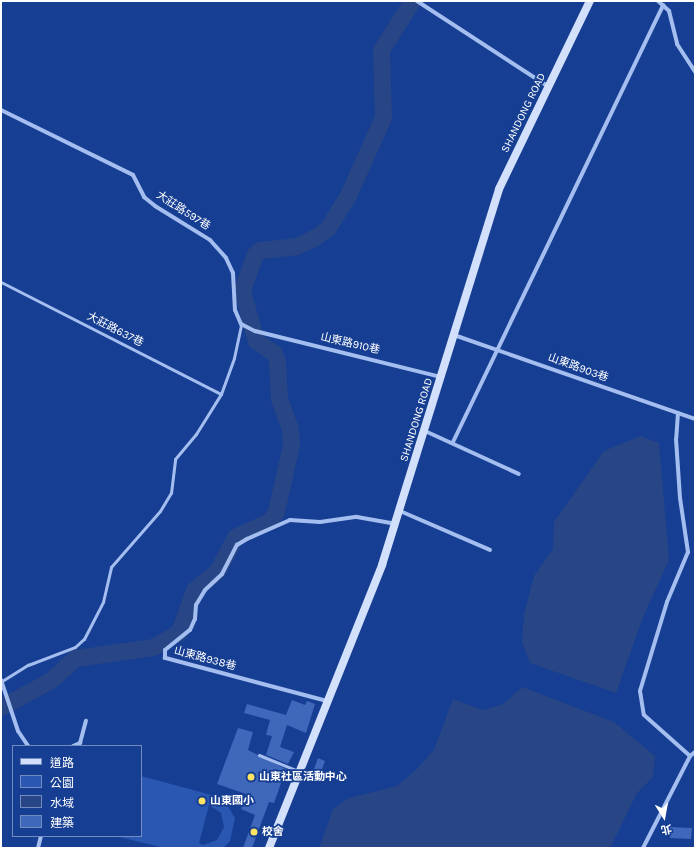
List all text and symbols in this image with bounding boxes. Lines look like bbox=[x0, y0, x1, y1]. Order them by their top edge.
street label: SHANDONG ROAD bbox=[499, 71, 549, 155]
street label: 大莊路597巷 bbox=[154, 189, 212, 233]
street label: 大莊路637巷 bbox=[84, 310, 146, 350]
street label: 山東路910巷 bbox=[319, 331, 381, 357]
street label: 山東路903巷 bbox=[546, 351, 610, 385]
street label: SHANDONG ROAD bbox=[398, 377, 436, 463]
street label: 山東路938巷 bbox=[173, 644, 237, 674]
legend bbox=[12, 745, 142, 837]
text: 道路 bbox=[50, 756, 74, 770]
place label: 山東社區活動中心 bbox=[259, 770, 347, 784]
marker: 山東社區活動中心 bbox=[246, 772, 256, 782]
text: 公園 bbox=[50, 776, 74, 790]
place label: 山東國小 bbox=[210, 794, 254, 808]
text: 水域 bbox=[50, 796, 74, 810]
marker: 山東國小 bbox=[197, 796, 207, 806]
north arrow bbox=[644, 797, 684, 837]
text: 建築 bbox=[50, 816, 74, 830]
text: 北 bbox=[660, 822, 673, 837]
place label: 校舍 bbox=[262, 825, 284, 839]
marker: 校舍 bbox=[249, 827, 259, 837]

